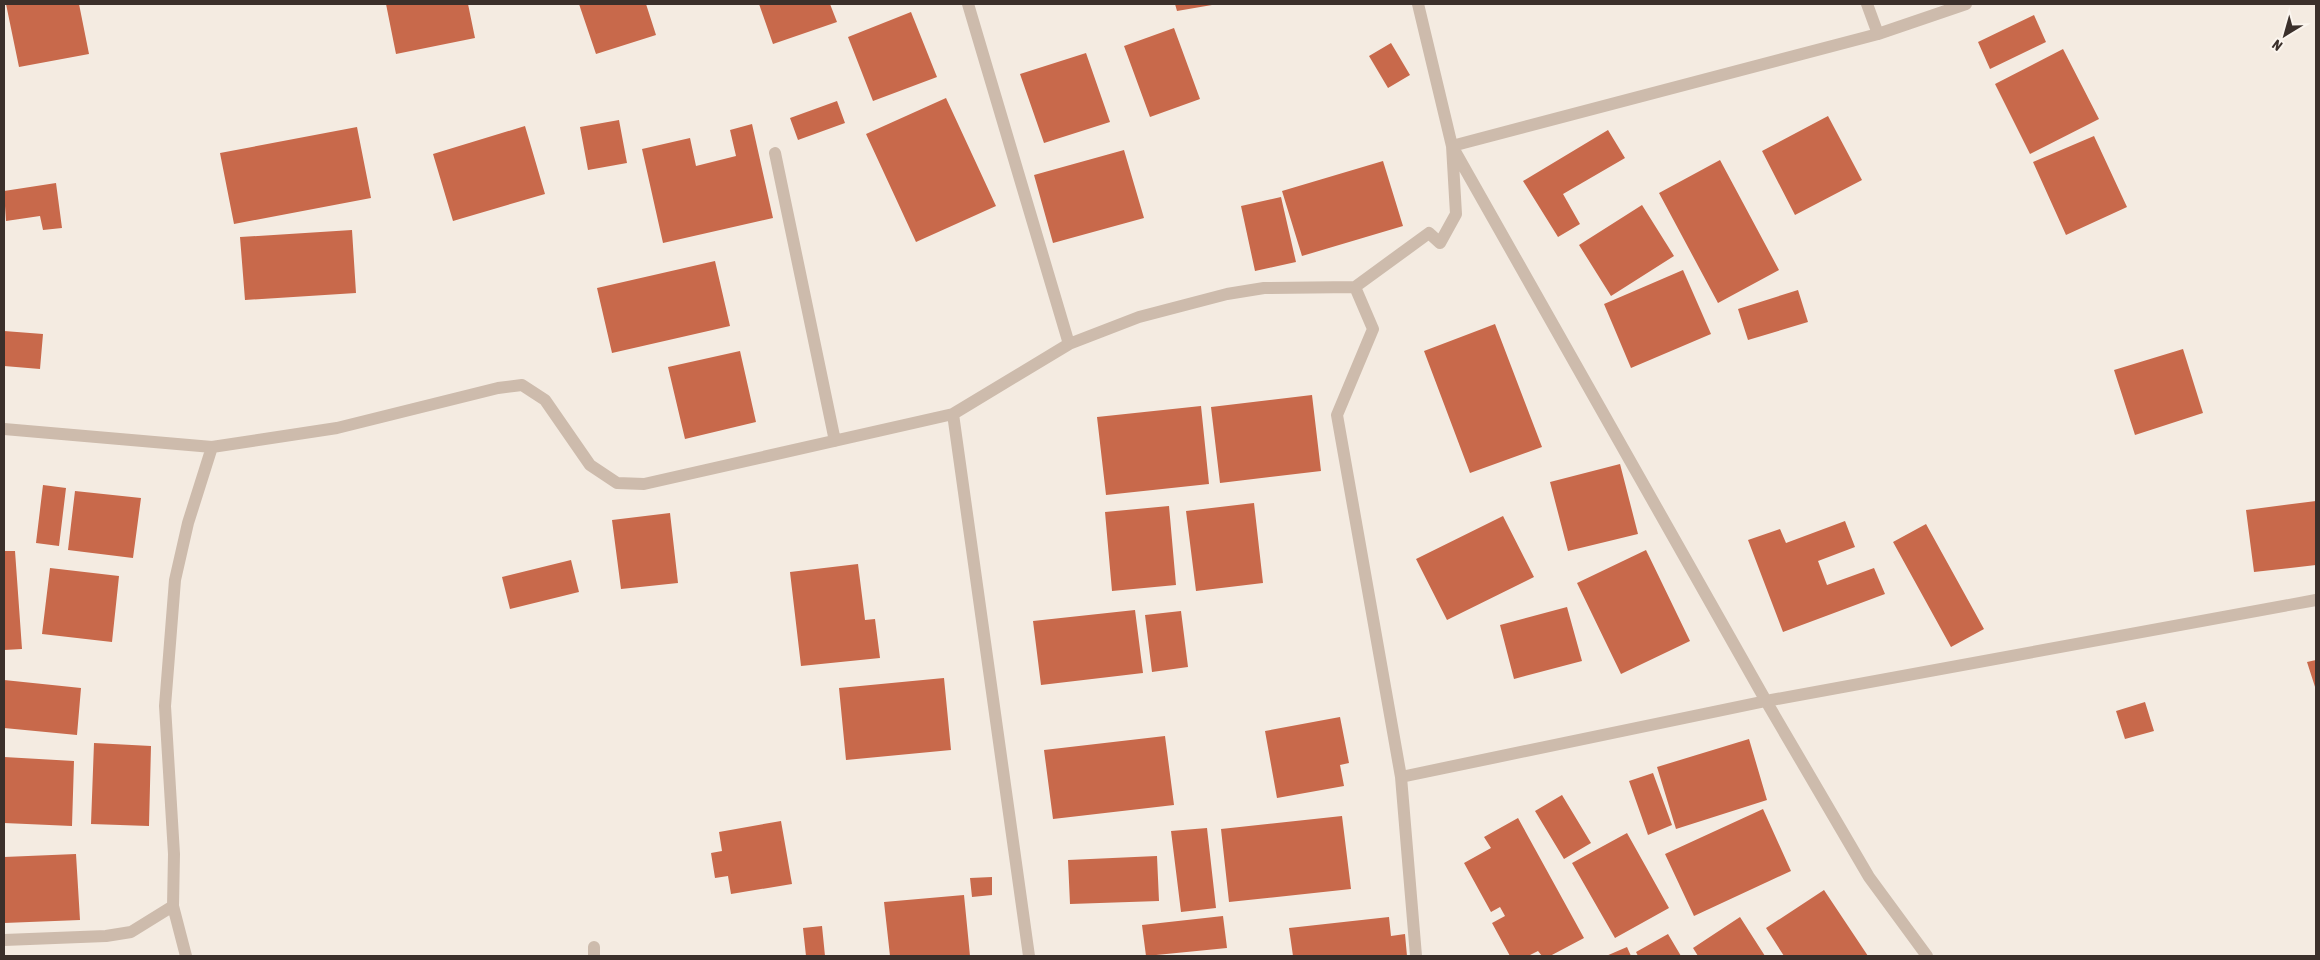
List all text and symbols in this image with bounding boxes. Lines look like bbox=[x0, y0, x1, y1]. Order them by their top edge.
north arrow bbox=[2260, 10, 2310, 60]
text: N bbox=[2269, 37, 2285, 54]

